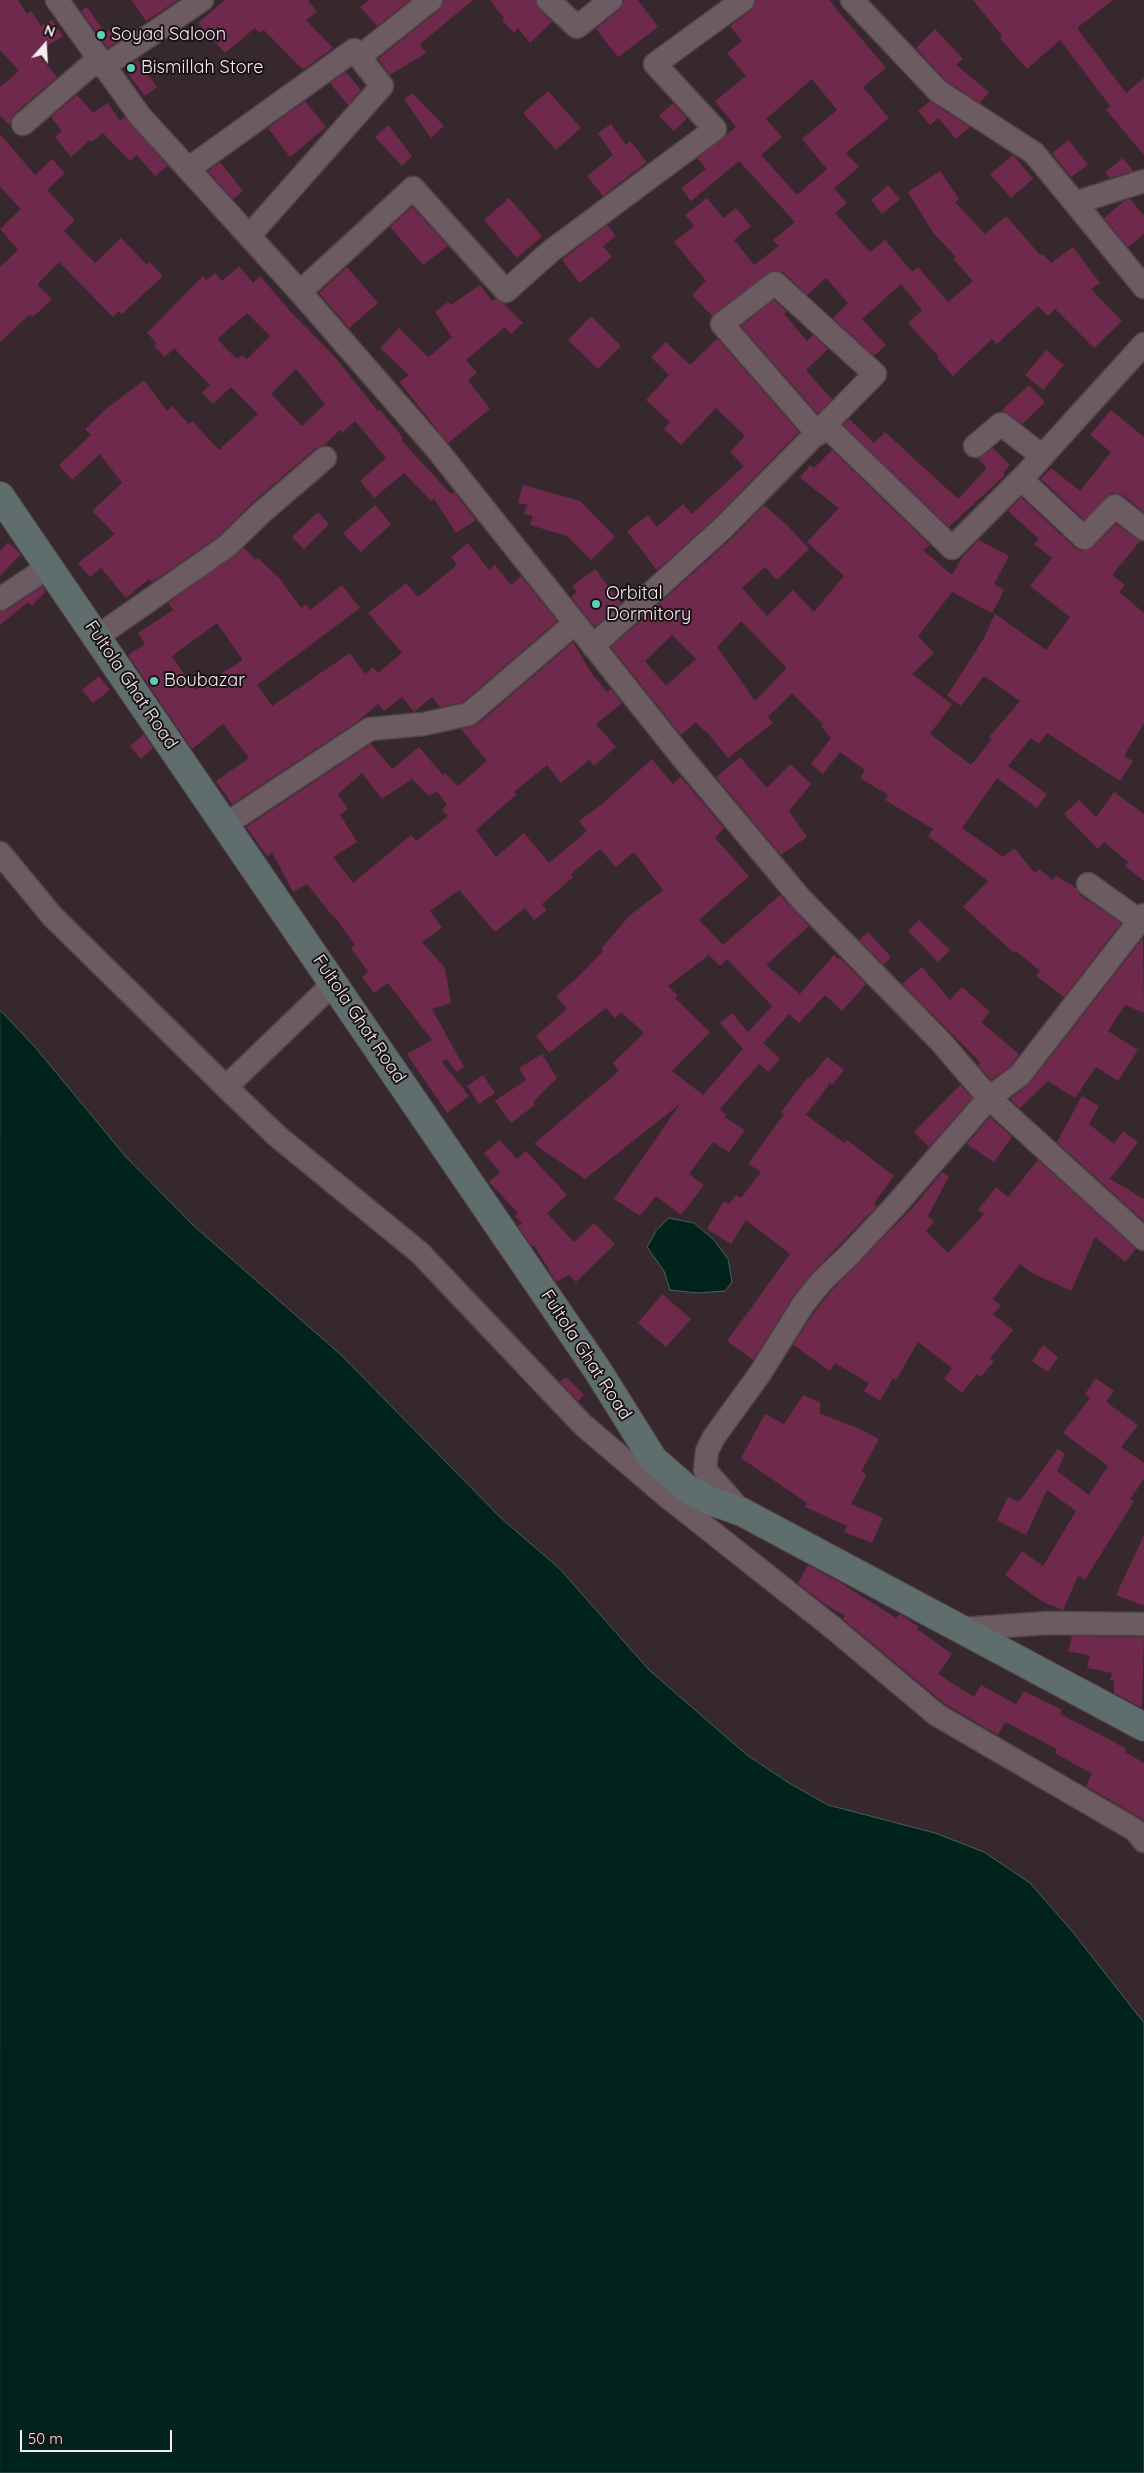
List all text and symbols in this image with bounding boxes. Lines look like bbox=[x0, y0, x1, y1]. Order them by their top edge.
north arrow bbox=[20, 20, 70, 70]
text: N bbox=[42, 21, 58, 41]
place label: Soyad Saloon bbox=[111, 24, 226, 46]
marker: Soyad Saloon bbox=[95, 29, 107, 41]
place label: Bismillah Store bbox=[141, 57, 263, 79]
marker: Bismillah Store bbox=[125, 62, 137, 74]
place label: Orbital Dormitory bbox=[606, 583, 691, 626]
marker: Orbital Dormitory bbox=[590, 598, 602, 610]
street label: Fultola Ghat Road bbox=[80, 617, 182, 753]
place label: Boubazar bbox=[164, 670, 245, 692]
marker: Boubazar bbox=[148, 675, 160, 687]
street label: Fultola Ghat Road bbox=[308, 951, 410, 1087]
street label: Fultola Ghat Road bbox=[536, 1286, 636, 1424]
scale bar bbox=[22, 2420, 175, 2452]
text: 50 m bbox=[28, 2429, 63, 2448]

